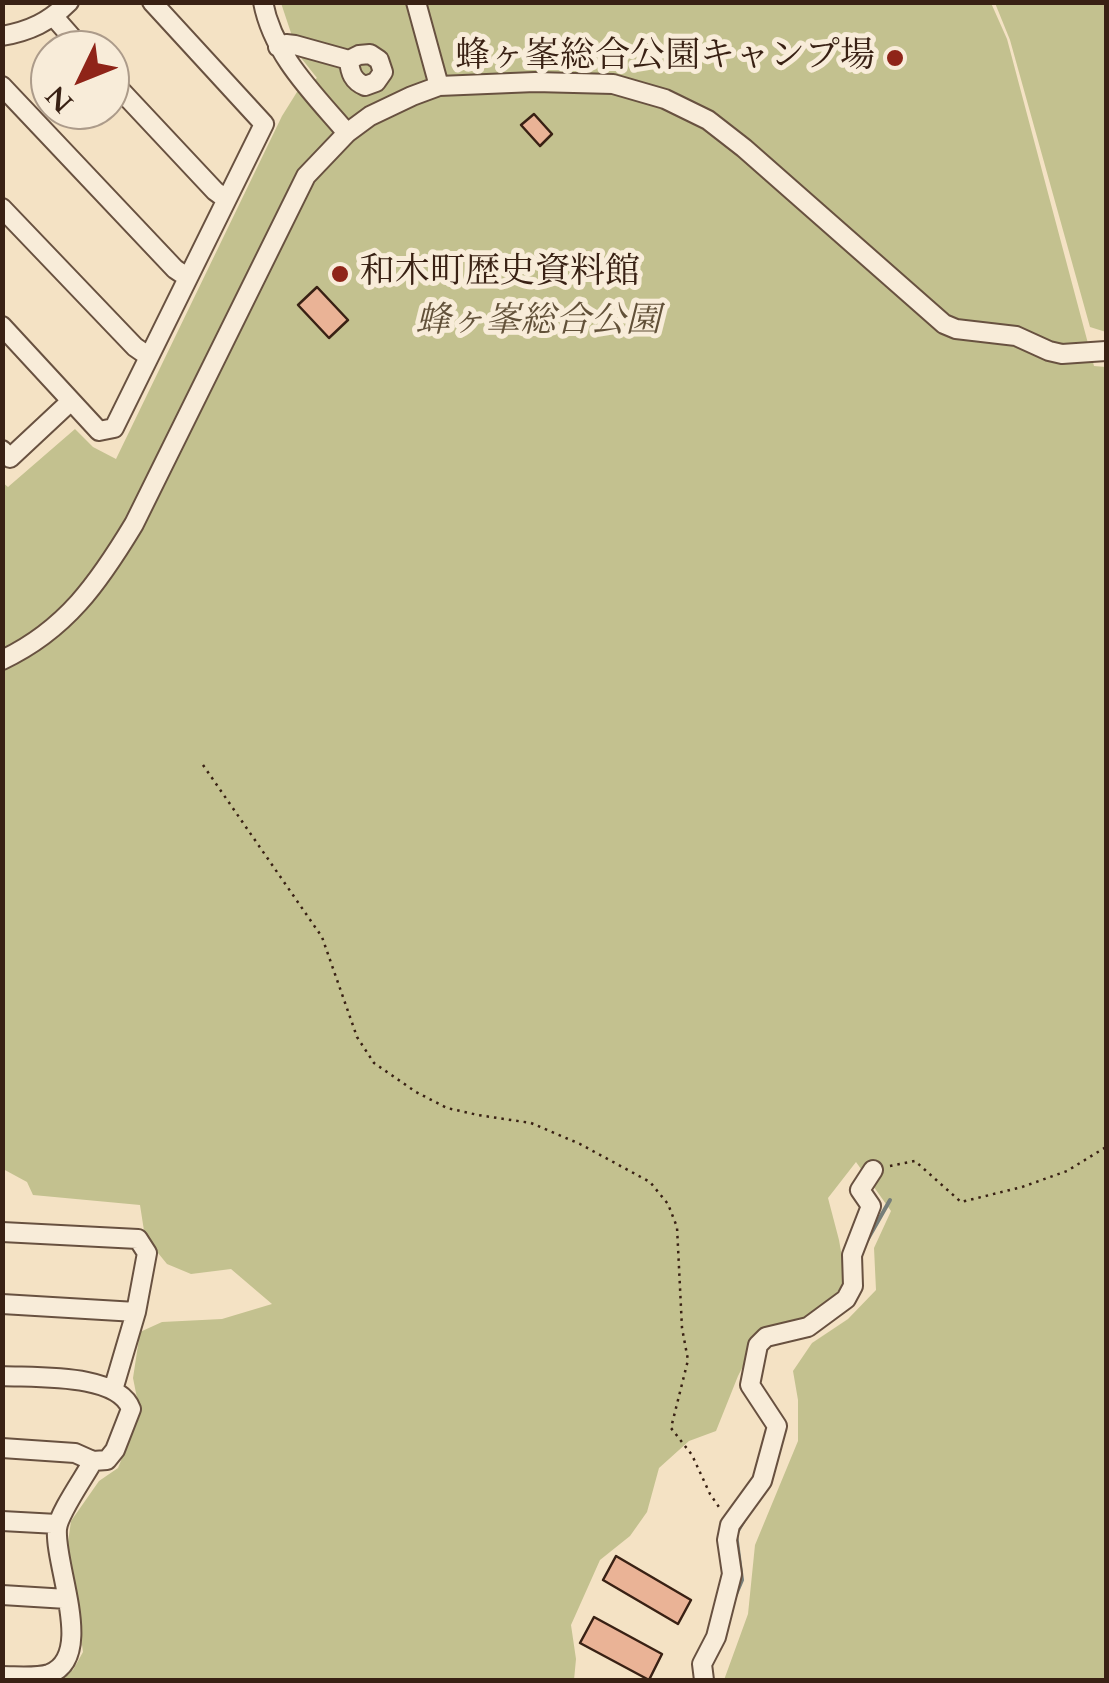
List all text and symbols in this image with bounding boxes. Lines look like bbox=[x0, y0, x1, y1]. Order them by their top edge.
north arrow bbox=[30, 30, 130, 130]
place label: 蜂ヶ峯総合公園キャンプ場 bbox=[455, 37, 875, 79]
marker: 蜂ヶ峯総合公園キャンプ場 bbox=[884, 47, 906, 69]
text: N bbox=[37, 77, 82, 121]
place label: 和木町歴史資料館 bbox=[360, 253, 640, 295]
marker: 和木町歴史資料館 bbox=[329, 263, 351, 285]
park label: 蜂ヶ峯総合公園 bbox=[416, 302, 660, 344]

